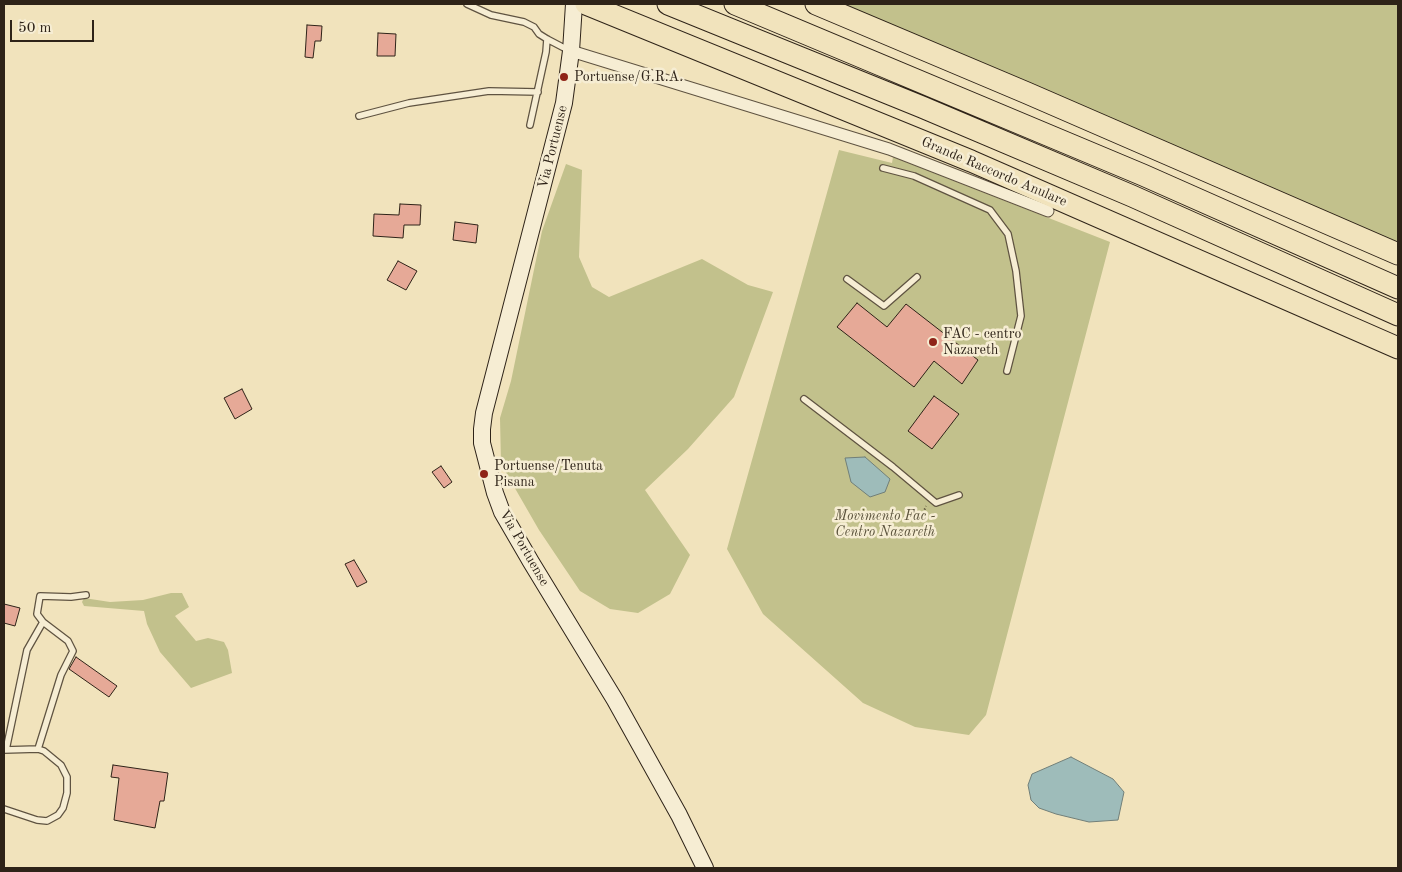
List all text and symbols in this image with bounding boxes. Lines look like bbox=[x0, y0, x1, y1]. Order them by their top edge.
scale bar bbox=[12, 10, 96, 42]
text: 50 m bbox=[18, 21, 52, 36]
place label: Portuense/G.R.A. bbox=[574, 69, 683, 85]
marker: Portuense/G.R.A. bbox=[558, 71, 570, 83]
street label: Via Portuense bbox=[535, 104, 571, 190]
street label: Grande Raccordo Anulare bbox=[919, 134, 1069, 210]
place label: FAC - centro Nazareth bbox=[943, 326, 1021, 358]
marker: FAC - centro Nazareth bbox=[927, 336, 939, 348]
place label: Portuense/Tenuta Pisana bbox=[494, 458, 603, 491]
marker: Portuense/Tenuta Pisana bbox=[478, 468, 490, 480]
street label: Via Portuense bbox=[495, 507, 553, 589]
park label: Movimento Fac - Centro Nazareth bbox=[834, 508, 936, 540]

